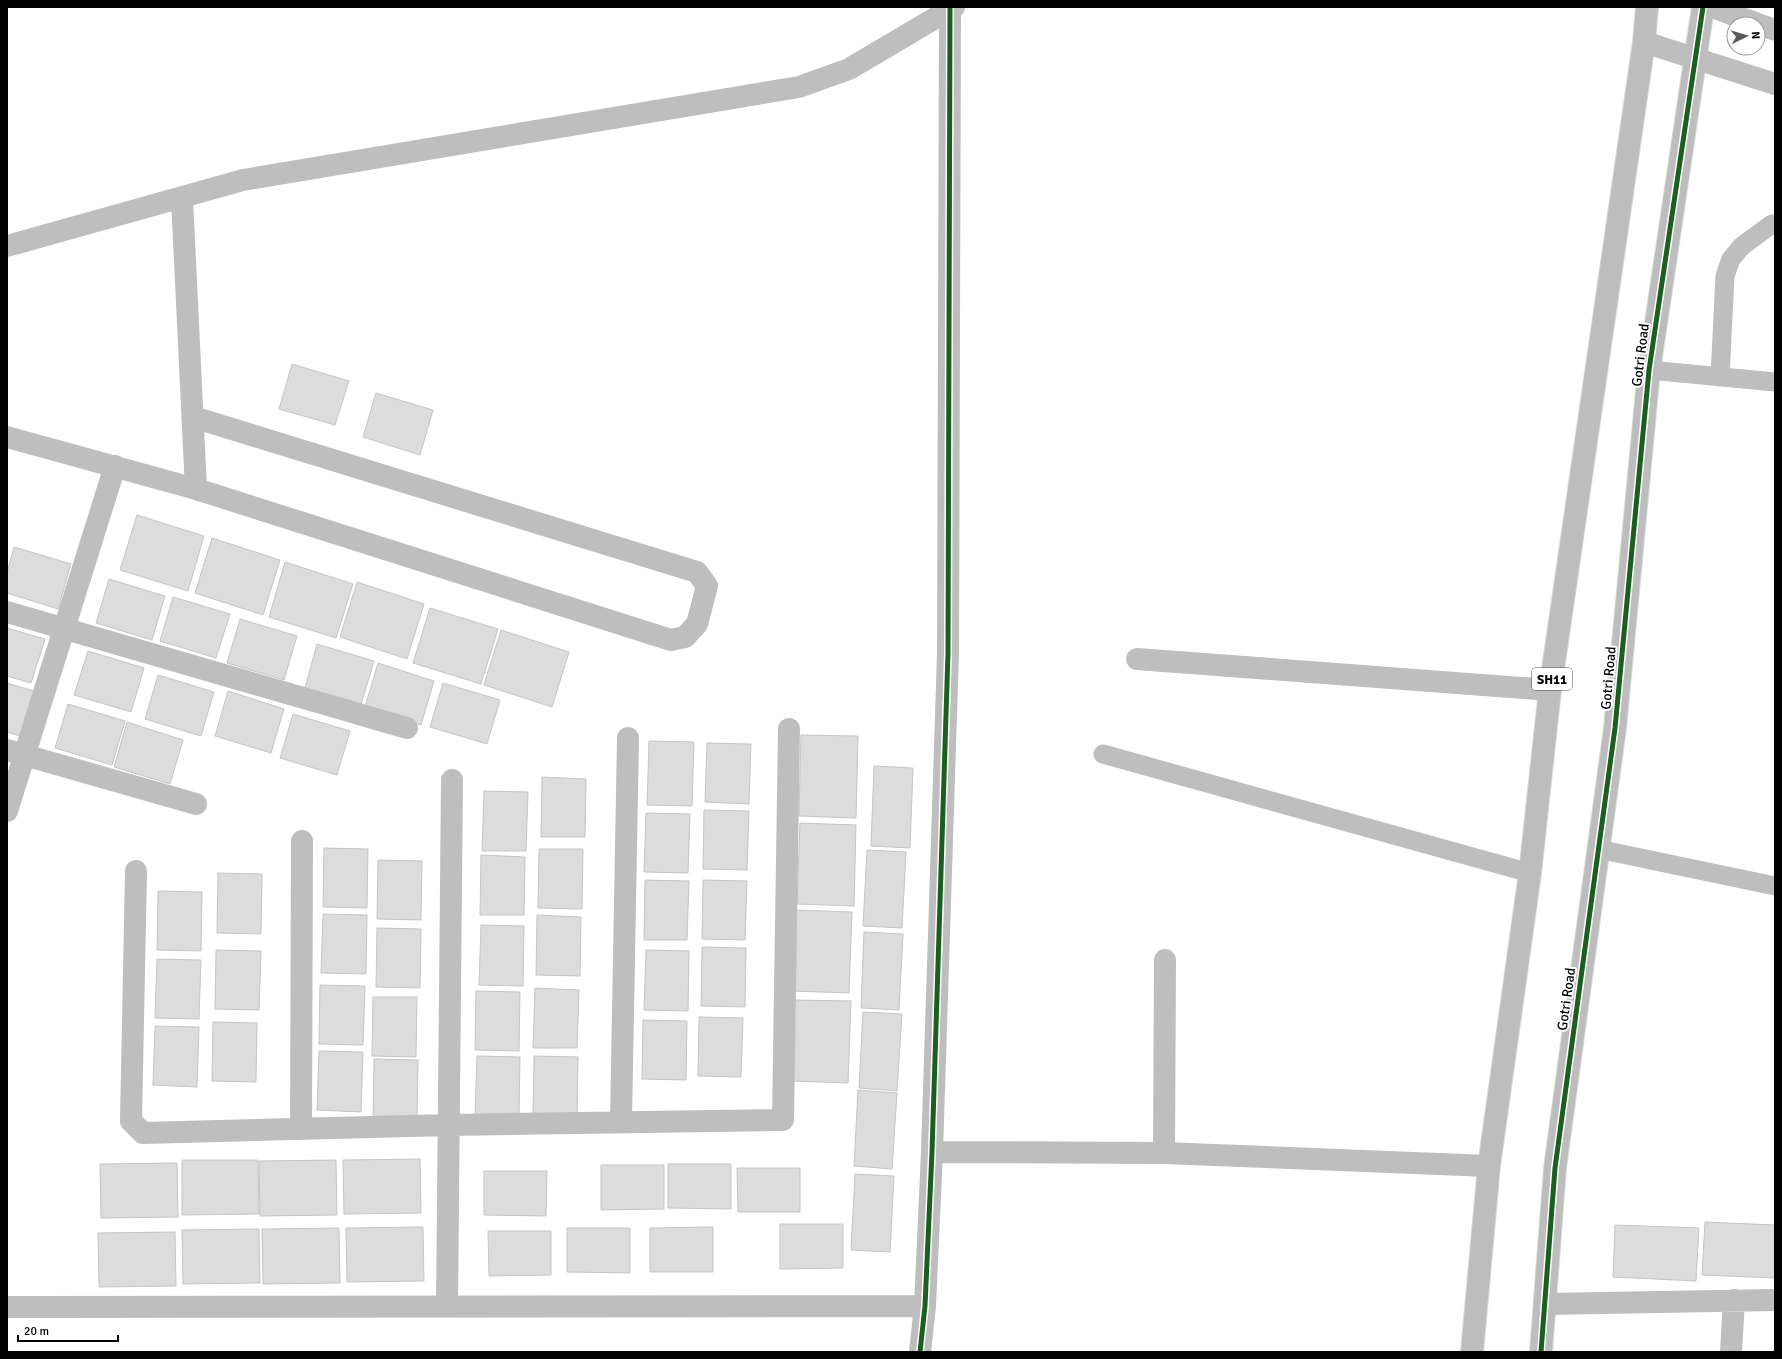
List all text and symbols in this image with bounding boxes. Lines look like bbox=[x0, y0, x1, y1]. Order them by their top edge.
north arrow bbox=[1726, 16, 1766, 56]
text: N bbox=[1749, 31, 1762, 40]
street label: Gotri Road bbox=[1628, 323, 1653, 388]
street label: Gotri Road bbox=[1597, 646, 1620, 710]
road number: SH11 bbox=[1532, 668, 1572, 690]
street label: Gotri Road bbox=[1554, 967, 1579, 1032]
scale bar bbox=[18, 1317, 118, 1343]
text: 20 m bbox=[24, 1324, 49, 1339]

